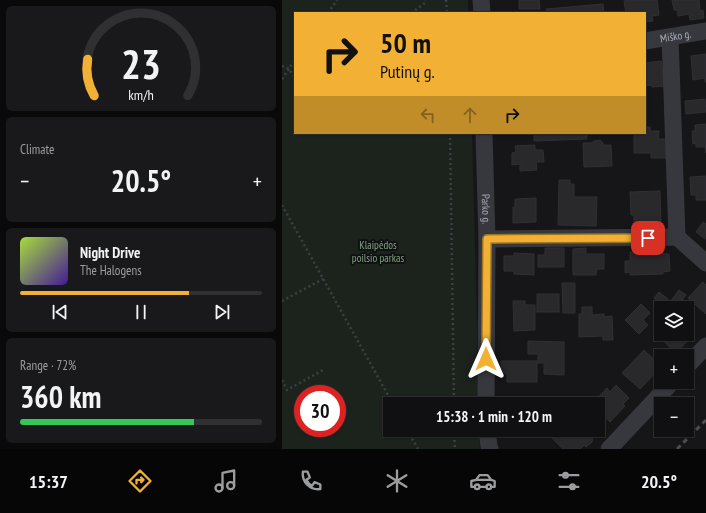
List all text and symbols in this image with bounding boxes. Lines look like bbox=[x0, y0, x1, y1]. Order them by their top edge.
text: 50 m bbox=[380, 24, 431, 61]
street label: Miško g. bbox=[659, 27, 692, 45]
icon: right bbox=[314, 28, 366, 80]
text: 23 bbox=[121, 37, 161, 90]
text: Putinų g. bbox=[380, 60, 435, 83]
text: km/h bbox=[128, 85, 154, 104]
icon: left bbox=[417, 104, 439, 126]
icon: ahead bbox=[459, 104, 481, 126]
icon: right bbox=[501, 104, 523, 126]
text: Climate bbox=[20, 141, 54, 158]
text: 20.5° bbox=[111, 161, 171, 200]
text: − bbox=[20, 167, 29, 195]
text: + bbox=[253, 167, 262, 195]
street label: Parko g. bbox=[479, 194, 494, 224]
pin bbox=[631, 221, 665, 255]
icon: arrive bbox=[637, 227, 659, 249]
park label: Klaipėdos poilsio parkas bbox=[352, 238, 404, 265]
text: Night Drive bbox=[80, 243, 140, 262]
text: The Halogens bbox=[80, 262, 142, 279]
icon: previous bbox=[49, 301, 71, 323]
icon: pause bbox=[130, 301, 152, 323]
icon: next bbox=[211, 301, 233, 323]
map controls bbox=[654, 301, 694, 437]
button: layers bbox=[654, 301, 694, 341]
position arrow bbox=[465, 338, 507, 380]
button: + bbox=[654, 349, 694, 389]
text: Range · 72% bbox=[20, 357, 76, 374]
text: 360 km bbox=[20, 377, 101, 416]
speed limit sign: 30 bbox=[294, 385, 346, 437]
button: − bbox=[654, 397, 694, 437]
text: 15:38 · 1 min · 120 m bbox=[436, 407, 552, 426]
icon: directions bbox=[126, 467, 154, 495]
icon: music bbox=[212, 467, 240, 495]
icon: phone bbox=[297, 467, 325, 495]
icon: climate bbox=[383, 467, 411, 495]
icon: car bbox=[469, 467, 497, 495]
icon: filters bbox=[555, 467, 583, 495]
text: 15:37 bbox=[29, 470, 68, 493]
text: 20.5° bbox=[641, 470, 677, 493]

